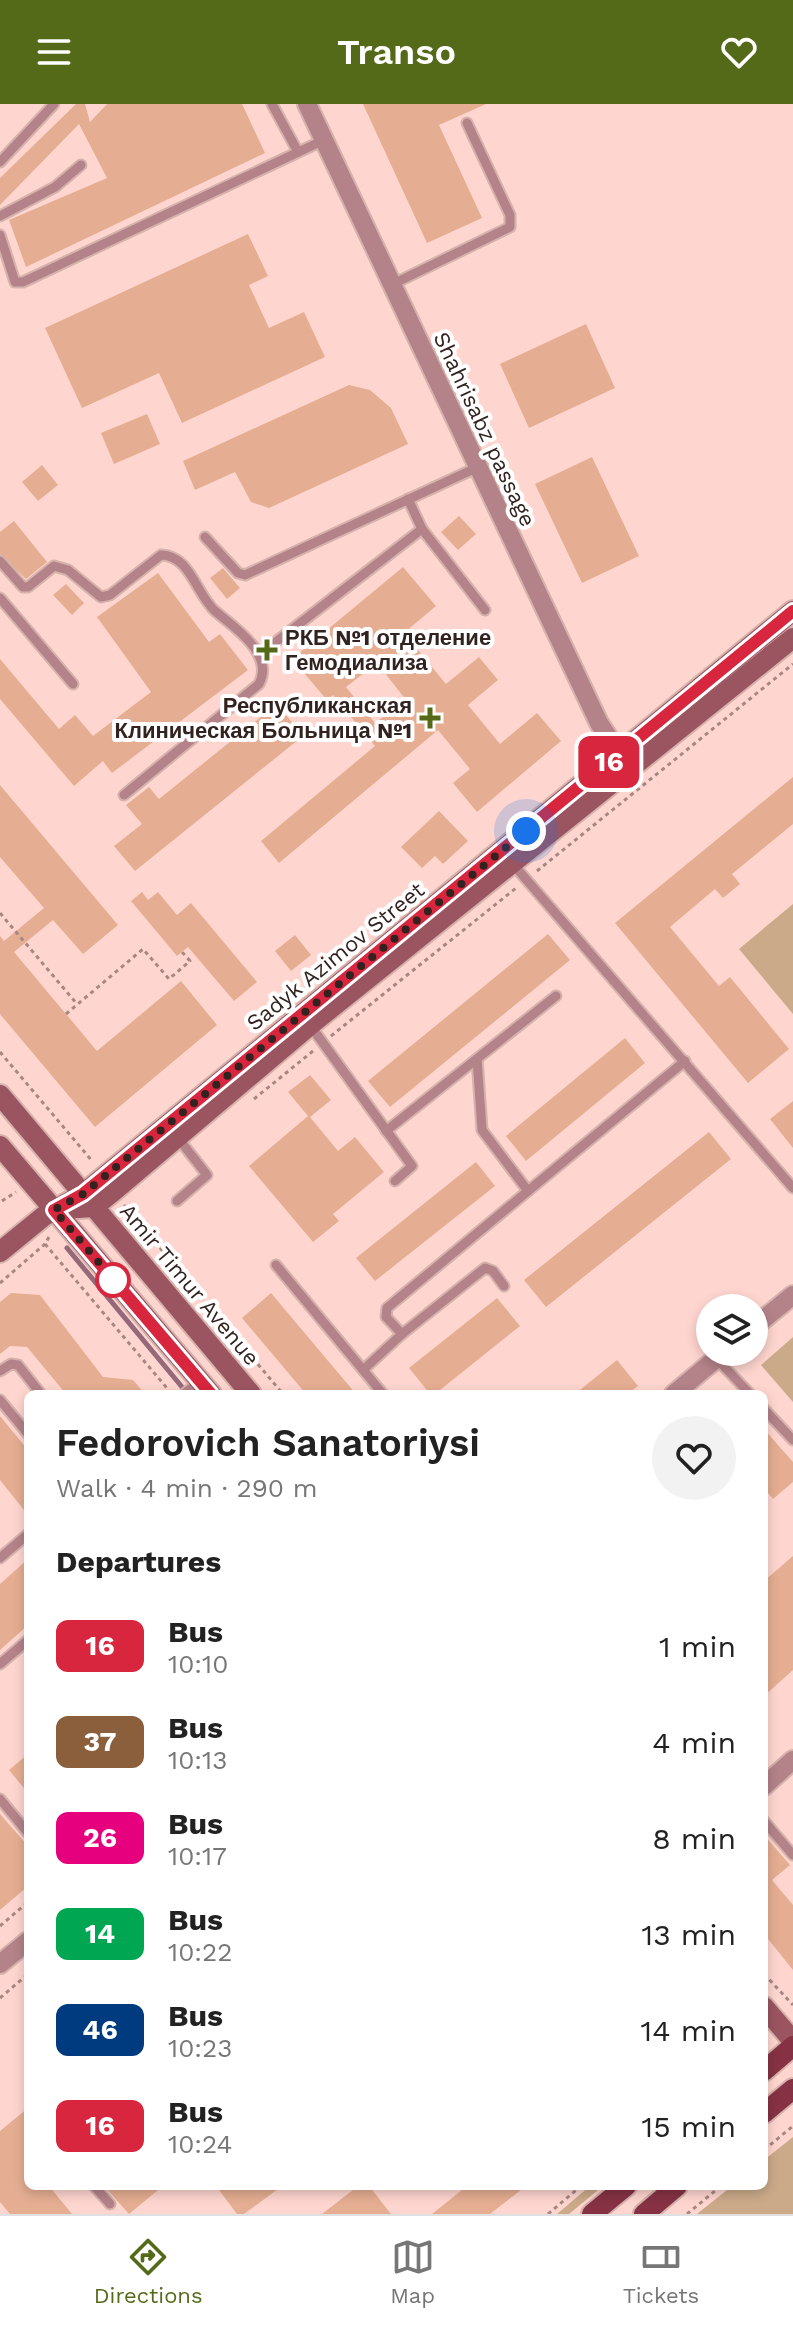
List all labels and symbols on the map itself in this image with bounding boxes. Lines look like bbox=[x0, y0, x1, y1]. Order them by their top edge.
street label: Shahrisabz passage bbox=[428, 328, 541, 530]
place label: РКБ №1 отделение Гемодиализа bbox=[285, 625, 491, 675]
marker: РКБ №1 отделение Гемодиализа bbox=[256, 639, 278, 661]
place label: Республиканская Клиническая Больница №1 bbox=[115, 693, 412, 743]
marker: Республиканская Клиническая Больница №1 bbox=[419, 707, 441, 729]
line badge: 16 bbox=[573, 736, 645, 788]
your location bbox=[506, 811, 546, 851]
street label: Sadyk Azimov Street bbox=[242, 877, 429, 1036]
street label: Amir Timur Avenue bbox=[115, 1199, 264, 1370]
unlabelled marker bbox=[96, 1263, 130, 1297]

